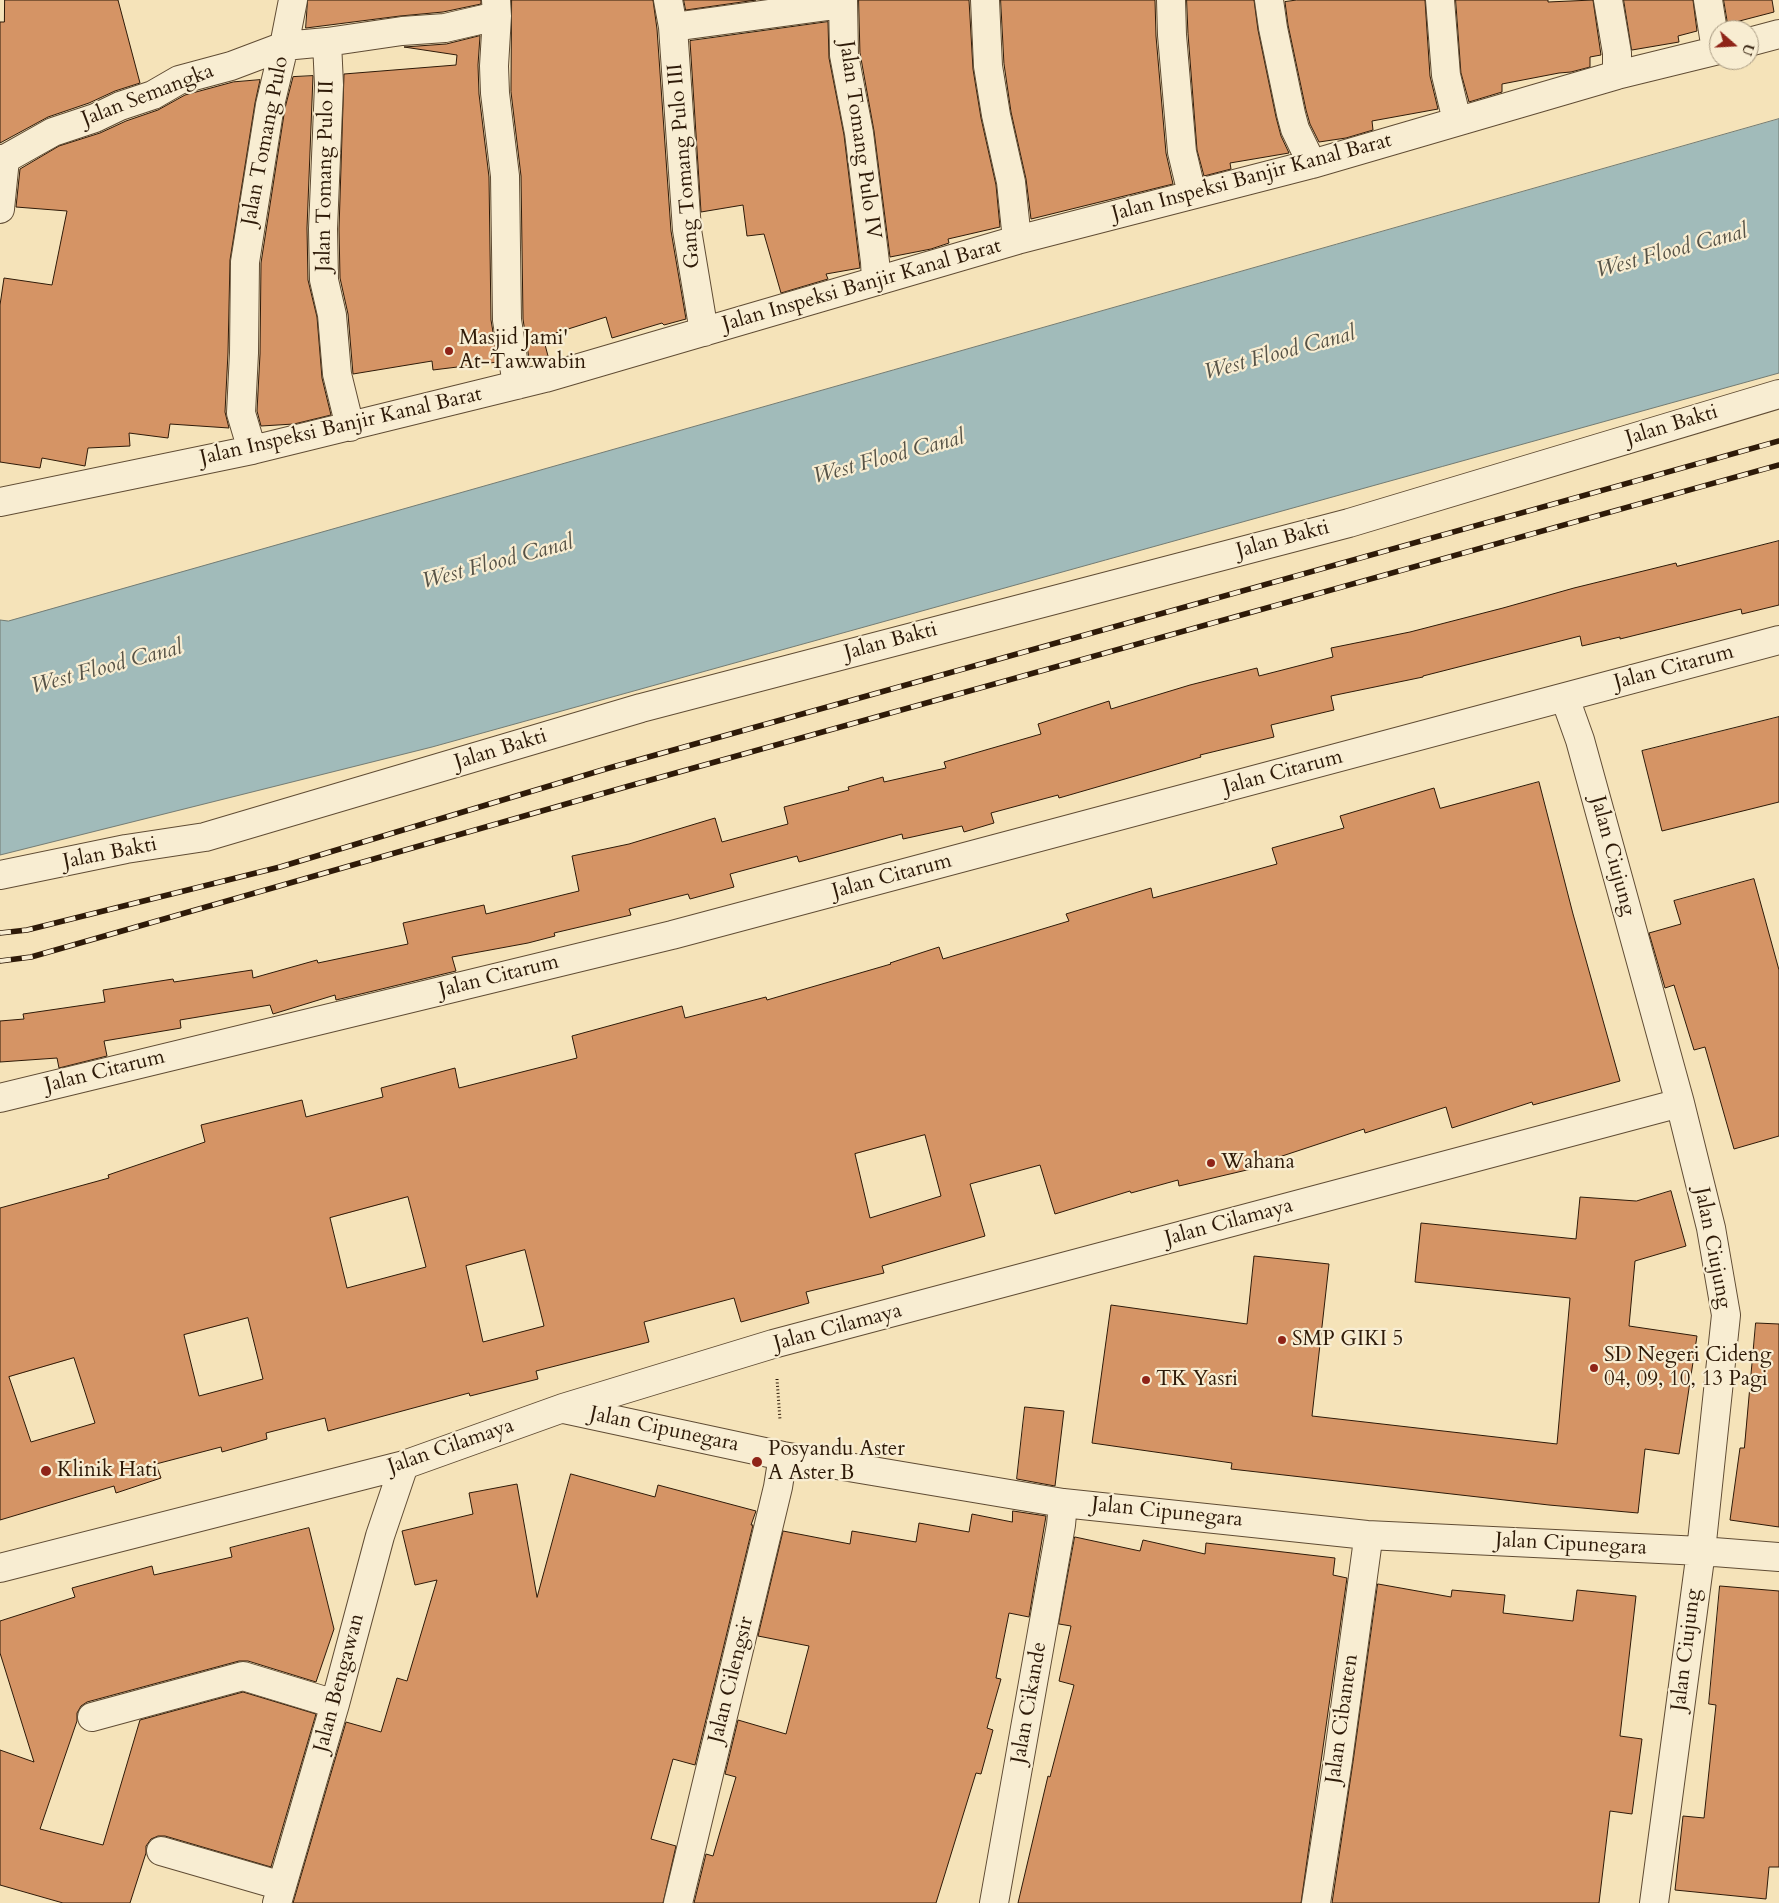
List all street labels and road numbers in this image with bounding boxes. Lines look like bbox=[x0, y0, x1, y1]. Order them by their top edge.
street label: Jalan Tomang Pulo IV bbox=[833, 39, 885, 241]
street label: Jalan Tomang Pulo bbox=[237, 54, 295, 228]
street label: Jalan Semangka bbox=[79, 59, 217, 133]
street label: Gang Tomang Pulo III bbox=[663, 62, 707, 270]
street label: Jalan Tomang Pulo II bbox=[312, 80, 340, 272]
street label: Jalan Inspeksi Banjir Kanal Barat bbox=[1109, 128, 1395, 228]
street label: Jalan Inspeksi Banjir Kanal Barat bbox=[720, 234, 1004, 338]
street label: Jalan Inspeksi Banjir Kanal Barat bbox=[198, 382, 484, 472]
street label: Jalan Bakti bbox=[1623, 400, 1721, 452]
street label: Jalan Bakti bbox=[1234, 515, 1332, 565]
street label: Jalan Bakti bbox=[842, 617, 940, 667]
street label: Jalan Citarum bbox=[1611, 640, 1737, 696]
street label: Jalan Bakti bbox=[452, 724, 550, 776]
street label: Jalan Citarum bbox=[1220, 745, 1346, 801]
street label: Jalan Ciujung bbox=[1584, 793, 1640, 919]
street label: Jalan Bakti bbox=[61, 833, 159, 875]
street label: Jalan Citarum bbox=[829, 849, 955, 905]
street label: Jalan Citarum bbox=[436, 950, 562, 1004]
street label: Jalan Citarum bbox=[42, 1045, 168, 1099]
street label: Jalan Ciujung bbox=[1688, 1185, 1736, 1311]
street label: Jalan Cilamaya bbox=[1162, 1194, 1296, 1252]
street label: Jalan Cilamaya bbox=[771, 1299, 905, 1357]
street label: Jalan Cipunegara bbox=[587, 1402, 741, 1458]
street label: Jalan Cilamaya bbox=[385, 1414, 517, 1480]
street label: Jalan Cipunegara bbox=[1090, 1493, 1244, 1533]
street label: Jalan Cipunegara bbox=[1494, 1528, 1648, 1562]
street label: Jalan Ciujung bbox=[1667, 1588, 1707, 1712]
street label: Jalan Bengawan bbox=[309, 1611, 371, 1755]
street label: Jalan Cilengsir bbox=[704, 1614, 760, 1746]
street label: Jalan Cikande bbox=[1007, 1640, 1053, 1766]
street label: Jalan Cibanten bbox=[1321, 1653, 1365, 1785]

